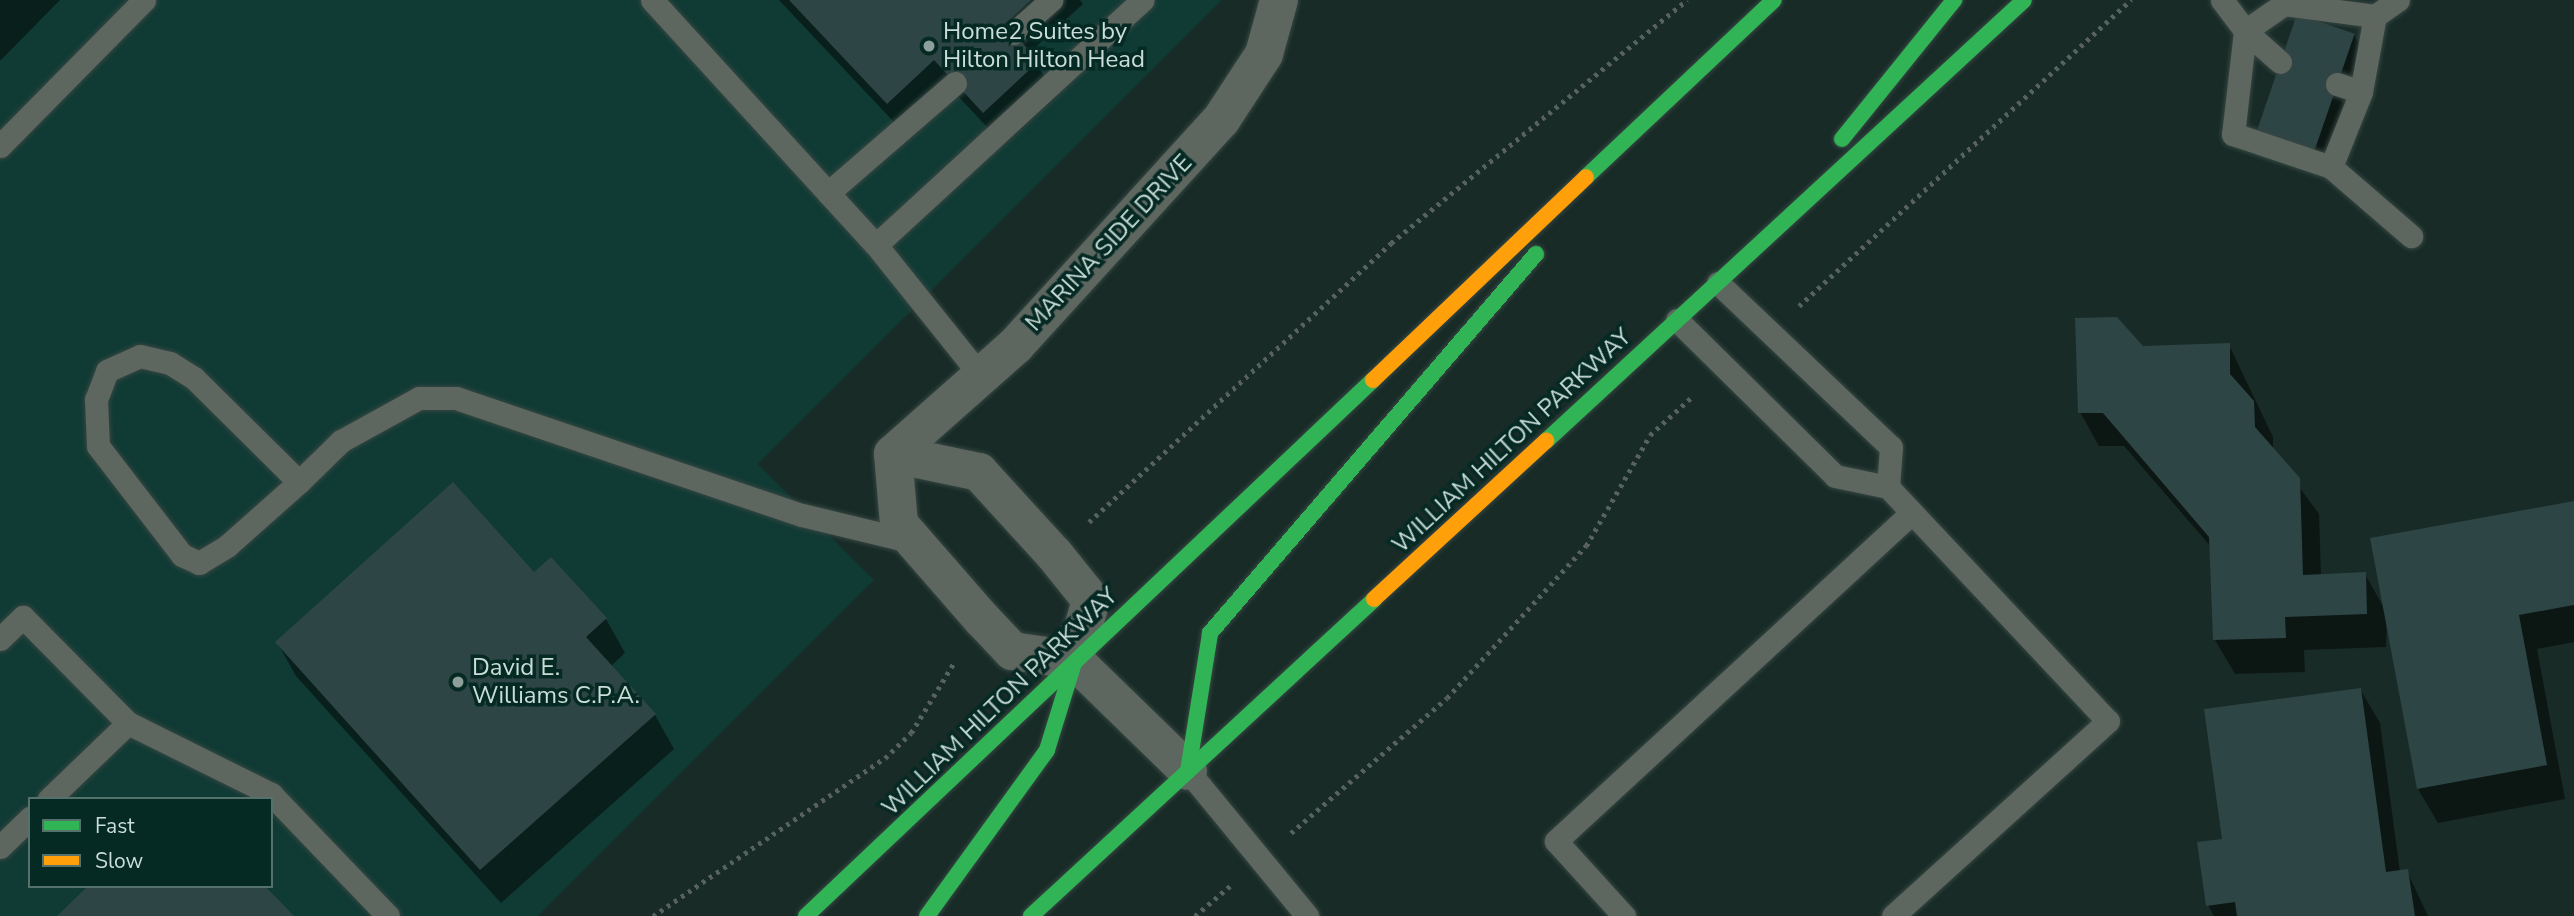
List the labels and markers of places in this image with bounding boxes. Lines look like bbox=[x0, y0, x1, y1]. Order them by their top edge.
place label: Home2 Suites by Hilton Hilton Head bbox=[943, 18, 1145, 74]
marker: Home2 Suites by Hilton Hilton Head bbox=[921, 38, 937, 54]
place label: David E. Williams C.P.A. bbox=[472, 654, 640, 710]
marker: David E. Williams C.P.A. bbox=[450, 674, 466, 690]

